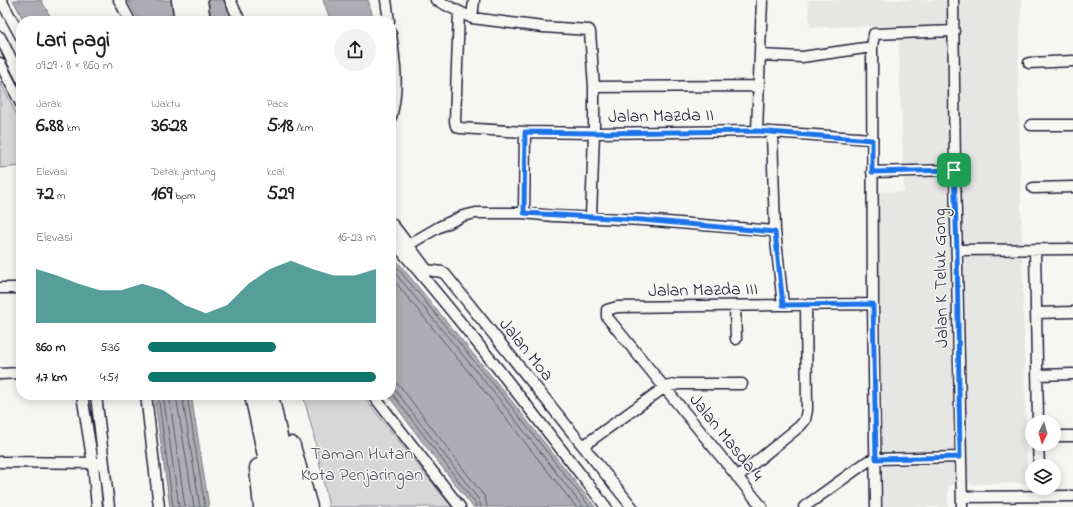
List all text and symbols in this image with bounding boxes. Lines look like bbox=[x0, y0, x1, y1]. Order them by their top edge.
text: Lari pagi bbox=[36, 25, 110, 57]
button: share bbox=[334, 29, 376, 71]
text: 09:29 · 8 × 860 m bbox=[36, 56, 113, 75]
text: Jarak bbox=[36, 96, 61, 112]
text: Waktu bbox=[151, 96, 181, 112]
text: Pace bbox=[267, 96, 288, 112]
street label: Jalan Mazda II bbox=[608, 103, 714, 131]
text: 6.88 bbox=[36, 112, 64, 141]
text: 36:28 bbox=[151, 112, 188, 141]
text: 5:18 bbox=[267, 112, 294, 141]
text: km bbox=[64, 120, 80, 136]
text: /km bbox=[294, 120, 313, 136]
pin bbox=[937, 153, 971, 187]
icon: arrive bbox=[943, 159, 965, 181]
text: Elevasi bbox=[36, 164, 67, 180]
text: Detak jantung bbox=[151, 164, 215, 180]
text: kcal bbox=[267, 164, 284, 180]
text: 72 bbox=[36, 180, 54, 209]
text: 169 bbox=[151, 180, 173, 209]
text: 529 bbox=[267, 180, 294, 209]
text: m bbox=[54, 188, 65, 204]
text: bpm bbox=[173, 188, 196, 204]
street label: Jalan K Teluk Gong bbox=[928, 208, 957, 348]
text: Elevasi bbox=[36, 228, 73, 247]
text: 16–23 m bbox=[337, 228, 376, 247]
street label: Jalan Mazda III bbox=[648, 277, 758, 305]
street label: Jalan Moa bbox=[492, 313, 559, 387]
text: 860 m bbox=[36, 338, 66, 357]
text: 5:36 bbox=[100, 338, 120, 357]
text: 1.7 km bbox=[36, 368, 67, 387]
text: 4:51 bbox=[100, 368, 118, 387]
street label: Jalan Masda 4 bbox=[682, 389, 769, 488]
north arrow bbox=[1025, 415, 1061, 451]
map controls bbox=[1025, 415, 1061, 495]
park label: Taman Hutan Kota Penjaringan bbox=[301, 442, 423, 490]
button: layers bbox=[1025, 459, 1061, 495]

